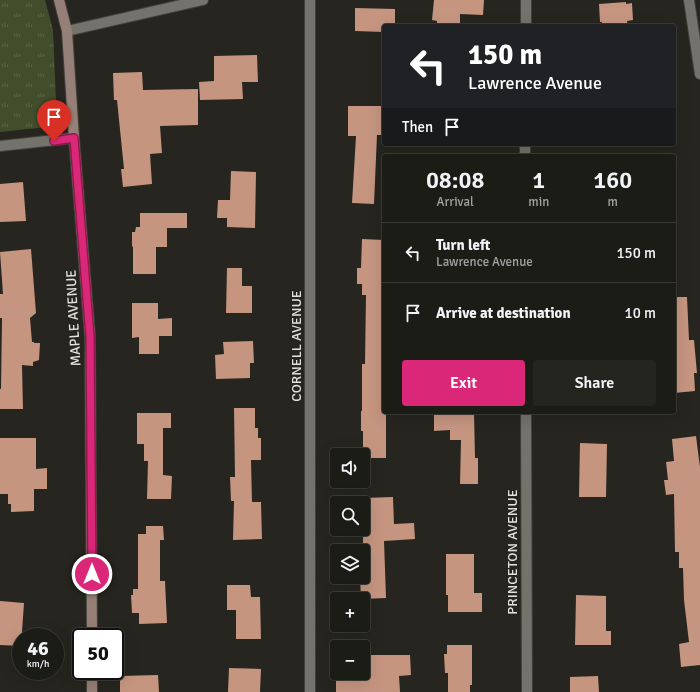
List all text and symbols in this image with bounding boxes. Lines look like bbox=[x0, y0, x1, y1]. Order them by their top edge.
text: 150 m bbox=[468, 38, 542, 72]
icon: left bbox=[402, 40, 454, 92]
text: Lawrence Avenue bbox=[468, 72, 602, 94]
pin bbox=[37, 100, 71, 141]
icon: arrive bbox=[43, 106, 65, 128]
icon: arrive bbox=[441, 116, 463, 138]
text: Then bbox=[402, 118, 433, 136]
text: 08:08 bbox=[426, 165, 484, 195]
text: 1 bbox=[532, 165, 545, 195]
text: 160 bbox=[593, 165, 632, 195]
text: Arrival bbox=[436, 194, 474, 210]
text: min bbox=[528, 194, 549, 210]
text: m bbox=[607, 194, 618, 210]
text: Turn left bbox=[436, 236, 490, 254]
icon: left bbox=[402, 242, 424, 264]
text: 150 m bbox=[616, 244, 656, 262]
text: Lawrence Avenue bbox=[436, 254, 533, 270]
street label: MAPLE AVENUE bbox=[62, 269, 85, 367]
street label: CORNELL AVENUE bbox=[288, 290, 305, 402]
icon: arrive bbox=[402, 302, 424, 324]
text: Arrive at destination bbox=[436, 304, 571, 322]
text: 10 m bbox=[625, 304, 656, 322]
button: Exit bbox=[402, 360, 525, 406]
button: Share bbox=[533, 360, 656, 406]
map controls bbox=[330, 448, 370, 680]
button: sound bbox=[330, 448, 370, 488]
street label: PRINCETON AVENUE bbox=[504, 489, 521, 615]
button: search bbox=[330, 496, 370, 536]
button: layers bbox=[330, 544, 370, 584]
position arrow bbox=[71, 553, 113, 595]
button: + bbox=[330, 592, 370, 632]
speed limit sign: 50 bbox=[72, 628, 124, 680]
text: 46 bbox=[27, 636, 49, 661]
button: − bbox=[330, 640, 370, 680]
text: km/h bbox=[27, 658, 49, 670]

